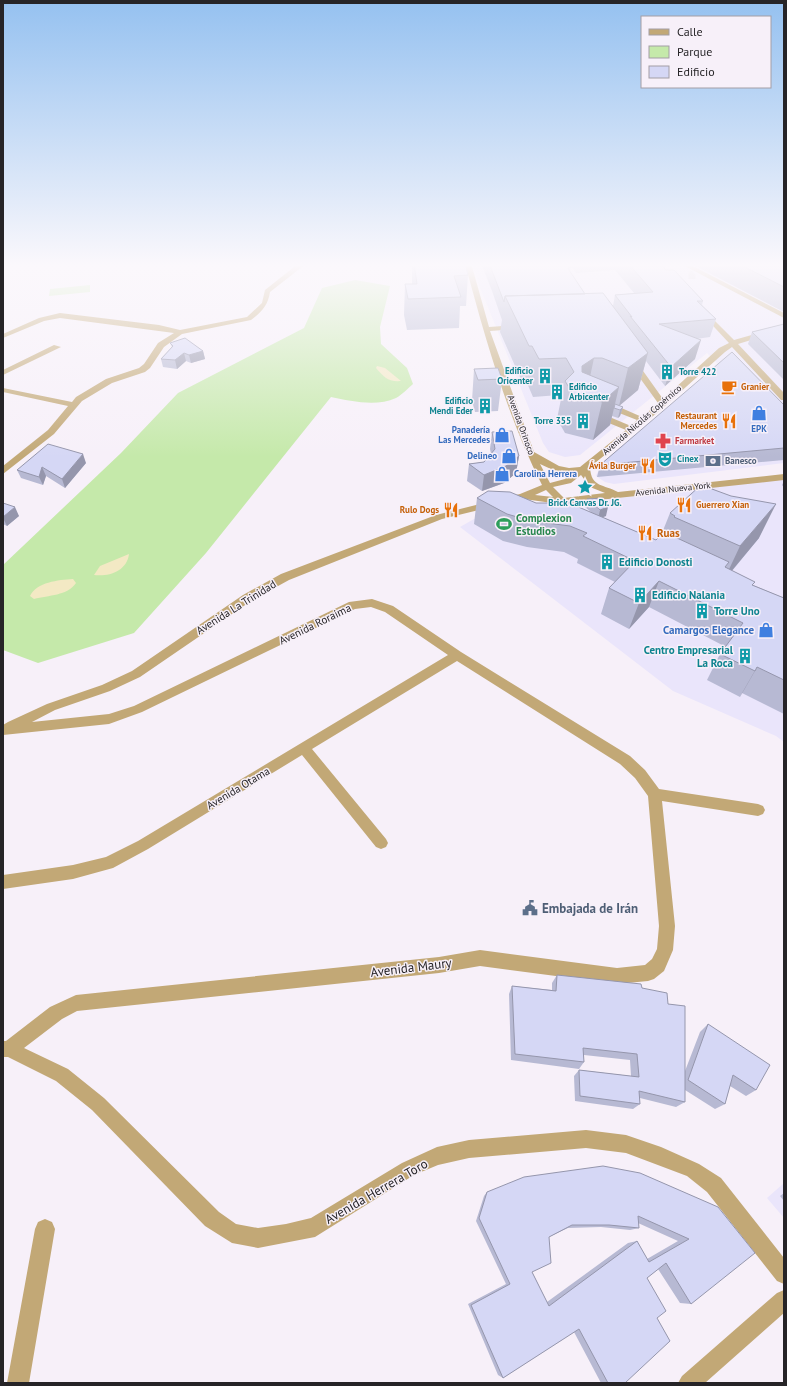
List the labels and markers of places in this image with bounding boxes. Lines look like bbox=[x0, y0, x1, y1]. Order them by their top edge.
building icon: Torre 422 bbox=[658, 363, 676, 381]
place label: Edificio Oricenter bbox=[497, 365, 534, 386]
place label: Torre 422 bbox=[679, 366, 716, 377]
building icon: Edificio Oricenter bbox=[536, 367, 554, 385]
cafe icon: Granier bbox=[720, 378, 738, 396]
place label: Edificio Arbicenter bbox=[569, 381, 610, 402]
place label: Granier bbox=[741, 381, 770, 392]
building icon: Edificio Arbicenter bbox=[548, 383, 566, 401]
place label: Edificio Mendi Eder bbox=[429, 395, 474, 416]
building icon: Edificio Mendi Eder bbox=[476, 397, 494, 415]
shop icon: EPK bbox=[750, 404, 768, 422]
place label: Restaurant Mercedes bbox=[676, 410, 718, 431]
building icon: Torre 355 bbox=[574, 412, 592, 430]
restaurant icon: Restaurant Mercedes bbox=[720, 412, 738, 430]
place label: Torre 355 bbox=[534, 415, 571, 426]
place label: EPK bbox=[751, 423, 767, 434]
place label: Panadería Las Mercedes bbox=[438, 424, 491, 445]
shop icon: Panadería Las Mercedes bbox=[493, 426, 511, 444]
pharmacy icon: Farmarket bbox=[654, 432, 672, 450]
place label: Farmarket bbox=[675, 435, 715, 446]
shop icon: Delineo bbox=[500, 447, 518, 465]
place label: Delineo bbox=[467, 450, 497, 461]
theatre icon: Cinex bbox=[656, 450, 674, 468]
bank icon: Banesco bbox=[704, 452, 722, 470]
place label: Cinex bbox=[677, 453, 699, 464]
place label: Banesco bbox=[725, 455, 757, 466]
restaurant icon: Ávila Burger bbox=[639, 457, 657, 475]
place label: Ávila Burger bbox=[589, 460, 637, 471]
shop icon: Carolina Herrera bbox=[493, 465, 511, 483]
place label: Carolina Herrera bbox=[514, 468, 578, 479]
place icon: Brick Canvas Dr. JG. bbox=[576, 478, 594, 496]
restaurant icon: Guerrero Xian bbox=[675, 496, 693, 514]
place label: Brick Canvas Dr. JG. bbox=[548, 497, 622, 508]
place label: Guerrero Xian bbox=[696, 499, 749, 510]
restaurant icon: Rulo Dogs bbox=[442, 501, 460, 519]
place label: Rulo Dogs bbox=[400, 504, 439, 515]
place label: Complexion Estudios bbox=[516, 511, 572, 538]
sports icon: Complexion Estudios bbox=[495, 515, 513, 533]
restaurant icon: Ruas bbox=[636, 524, 654, 542]
place label: Ruas bbox=[657, 526, 680, 540]
building icon: Edificio Donosti bbox=[598, 553, 616, 571]
place label: Edificio Donosti bbox=[619, 555, 693, 569]
building icon: Edificio Nalania bbox=[631, 586, 649, 604]
place label: Edificio Nalania bbox=[652, 588, 725, 602]
building icon: Torre Uno bbox=[693, 602, 711, 620]
place label: Torre Uno bbox=[714, 604, 760, 618]
shop icon: Camargos Elegance bbox=[757, 621, 775, 639]
place label: Camargos Elegance bbox=[663, 623, 754, 637]
place label: Centro Empresarial La Roca bbox=[644, 643, 734, 670]
building icon: Centro Empresarial La Roca bbox=[736, 647, 754, 665]
public building icon: Embajada de Irán bbox=[521, 899, 539, 917]
place label: Embajada de Irán bbox=[542, 900, 638, 917]

